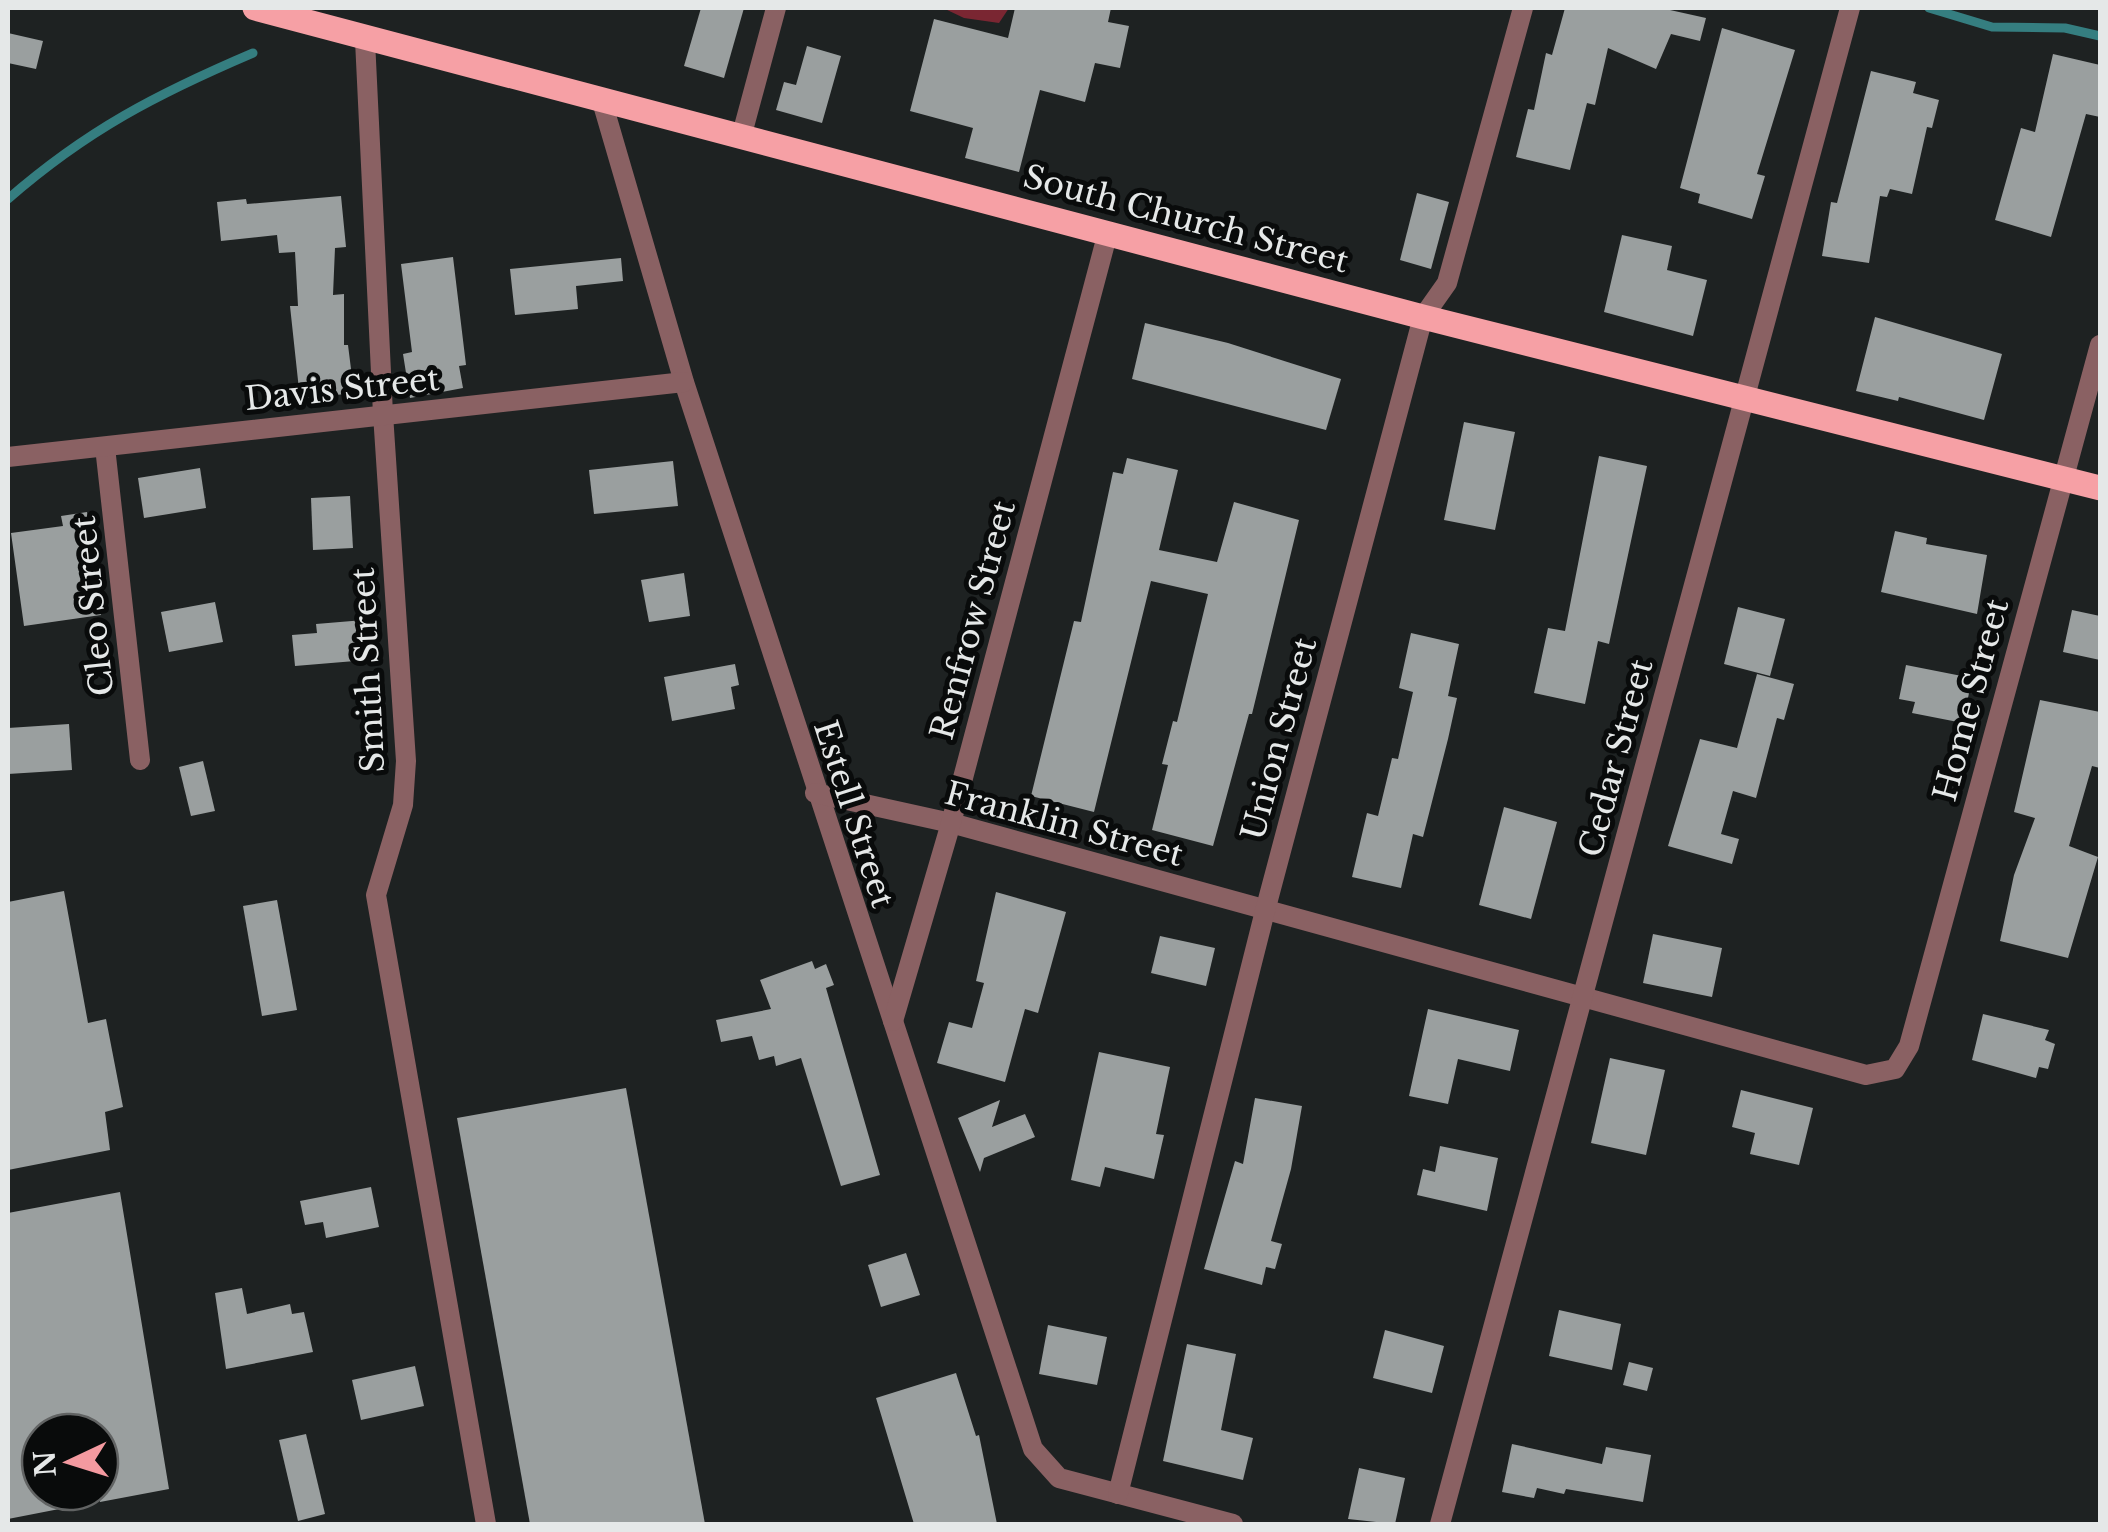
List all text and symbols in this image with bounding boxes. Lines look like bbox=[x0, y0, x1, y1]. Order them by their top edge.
street label: South Church Street bbox=[1019, 156, 1353, 282]
street label: Davis Street bbox=[243, 359, 441, 419]
street label: Renfrow Street bbox=[922, 496, 1024, 744]
street label: Cleo Street bbox=[64, 514, 122, 698]
street label: Smith Street bbox=[343, 566, 393, 774]
street label: Home Street bbox=[1925, 594, 2017, 806]
street label: Union Street bbox=[1233, 633, 1325, 845]
street label: Cedar Street bbox=[1570, 655, 1662, 861]
street label: Estell Street bbox=[805, 715, 903, 913]
street label: Franklin Street bbox=[941, 773, 1187, 875]
north arrow bbox=[20, 1412, 120, 1512]
text: N bbox=[27, 1449, 64, 1478]

